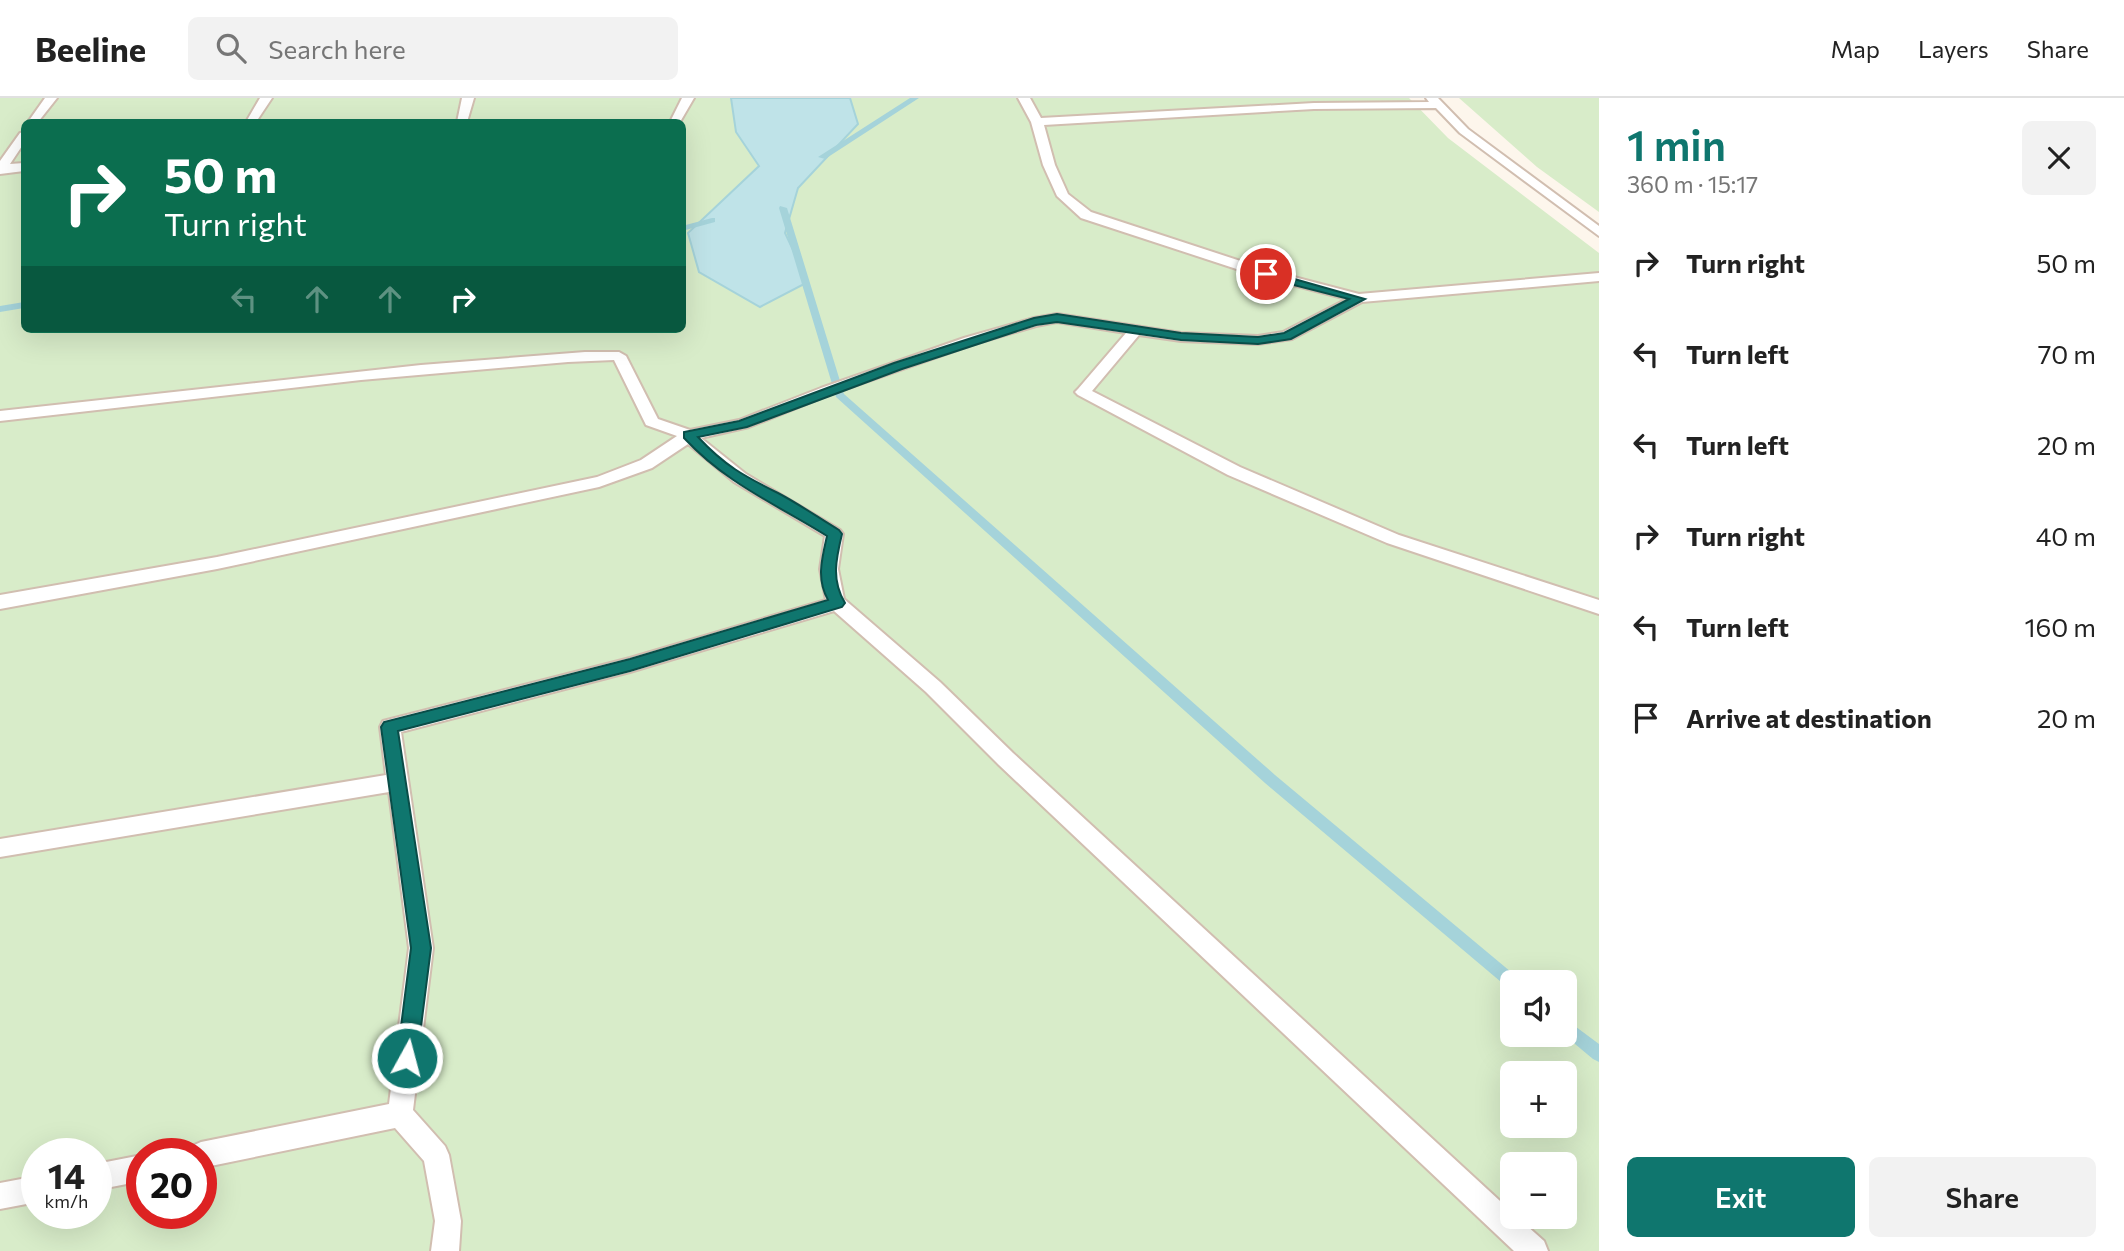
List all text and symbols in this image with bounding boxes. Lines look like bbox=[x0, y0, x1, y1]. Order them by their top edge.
search box bbox=[188, 17, 678, 80]
text: Beeline bbox=[35, 28, 146, 69]
icon: search bbox=[212, 29, 250, 67]
text: Search here bbox=[268, 33, 406, 64]
text: Map bbox=[1831, 34, 1880, 63]
text: Layers bbox=[1918, 34, 1989, 63]
text: Share bbox=[2027, 34, 2089, 63]
text: 1 min bbox=[1627, 118, 1726, 170]
button: close bbox=[2022, 121, 2096, 195]
text: 50 m bbox=[164, 143, 277, 203]
icon: right bbox=[49, 147, 140, 238]
text: 360 m · 15:17 bbox=[1627, 170, 1758, 198]
text: Turn right bbox=[164, 203, 307, 243]
pin bbox=[1236, 244, 1296, 304]
icon: right bbox=[1627, 244, 1665, 282]
text: Turn right bbox=[1686, 247, 1805, 278]
text: 50 m bbox=[2036, 247, 2096, 278]
icon: arrive bbox=[1247, 255, 1285, 293]
icon: left bbox=[225, 280, 263, 318]
icon: ahead bbox=[298, 280, 336, 318]
icon: ahead bbox=[371, 280, 409, 318]
icon: right bbox=[444, 280, 482, 318]
icon: left bbox=[1627, 335, 1665, 373]
text: Turn left bbox=[1686, 338, 1789, 369]
text: 70 m bbox=[2038, 338, 2096, 369]
icon: left bbox=[1627, 426, 1665, 464]
text: Turn left bbox=[1686, 429, 1789, 460]
text: 20 m bbox=[2037, 429, 2096, 460]
icon: right bbox=[1627, 517, 1665, 555]
text: Turn right bbox=[1686, 520, 1805, 551]
text: 40 m bbox=[2036, 520, 2096, 551]
icon: left bbox=[1627, 608, 1665, 646]
text: Turn left bbox=[1686, 611, 1789, 642]
text: 160 m bbox=[2024, 611, 2096, 642]
icon: arrive bbox=[1627, 699, 1665, 737]
text: Arrive at destination bbox=[1686, 702, 1932, 733]
text: 20 m bbox=[2037, 702, 2096, 733]
map controls bbox=[1500, 970, 1577, 1229]
button: sound bbox=[1500, 970, 1577, 1047]
position arrow bbox=[370, 1021, 444, 1095]
button: + bbox=[1500, 1061, 1577, 1138]
speed limit sign: 20 bbox=[126, 1138, 217, 1229]
button: − bbox=[1500, 1152, 1577, 1229]
text: 14 bbox=[48, 1153, 85, 1196]
button: Exit bbox=[1627, 1157, 1855, 1237]
button: Share bbox=[1869, 1157, 2096, 1237]
text: km/h bbox=[45, 1190, 88, 1212]

